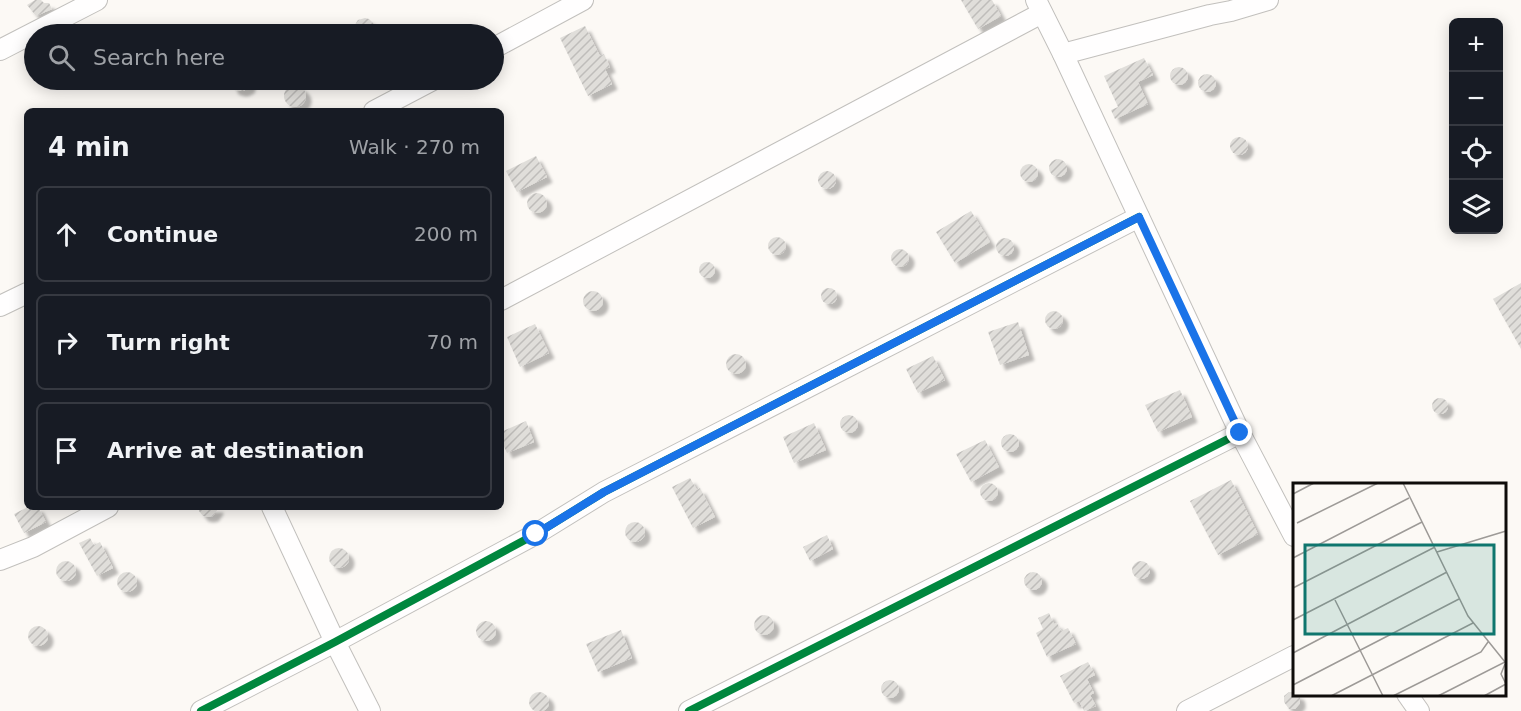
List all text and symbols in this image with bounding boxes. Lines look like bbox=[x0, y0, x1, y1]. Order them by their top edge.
map controls bbox=[1449, 18, 1503, 234]
button: + bbox=[1449, 18, 1503, 72]
search box bbox=[24, 24, 504, 90]
icon: search bbox=[45, 41, 78, 74]
text: Search here bbox=[93, 45, 225, 70]
button: − bbox=[1449, 72, 1503, 126]
button: locate bbox=[1449, 126, 1503, 180]
text: 4 min bbox=[48, 132, 130, 162]
text: Walk · 270 m bbox=[349, 135, 480, 159]
button: layers bbox=[1449, 180, 1503, 234]
icon: ahead bbox=[50, 218, 83, 251]
text: Continue bbox=[107, 222, 218, 247]
text: 200 m bbox=[414, 222, 478, 246]
icon: right bbox=[50, 326, 83, 359]
text: Turn right bbox=[107, 330, 230, 355]
text: 70 m bbox=[427, 330, 478, 354]
route end bbox=[1226, 419, 1252, 445]
icon: arrive bbox=[50, 434, 83, 467]
text: Arrive at destination bbox=[107, 438, 364, 463]
inset map bbox=[1293, 483, 1506, 696]
route start bbox=[522, 520, 548, 546]

